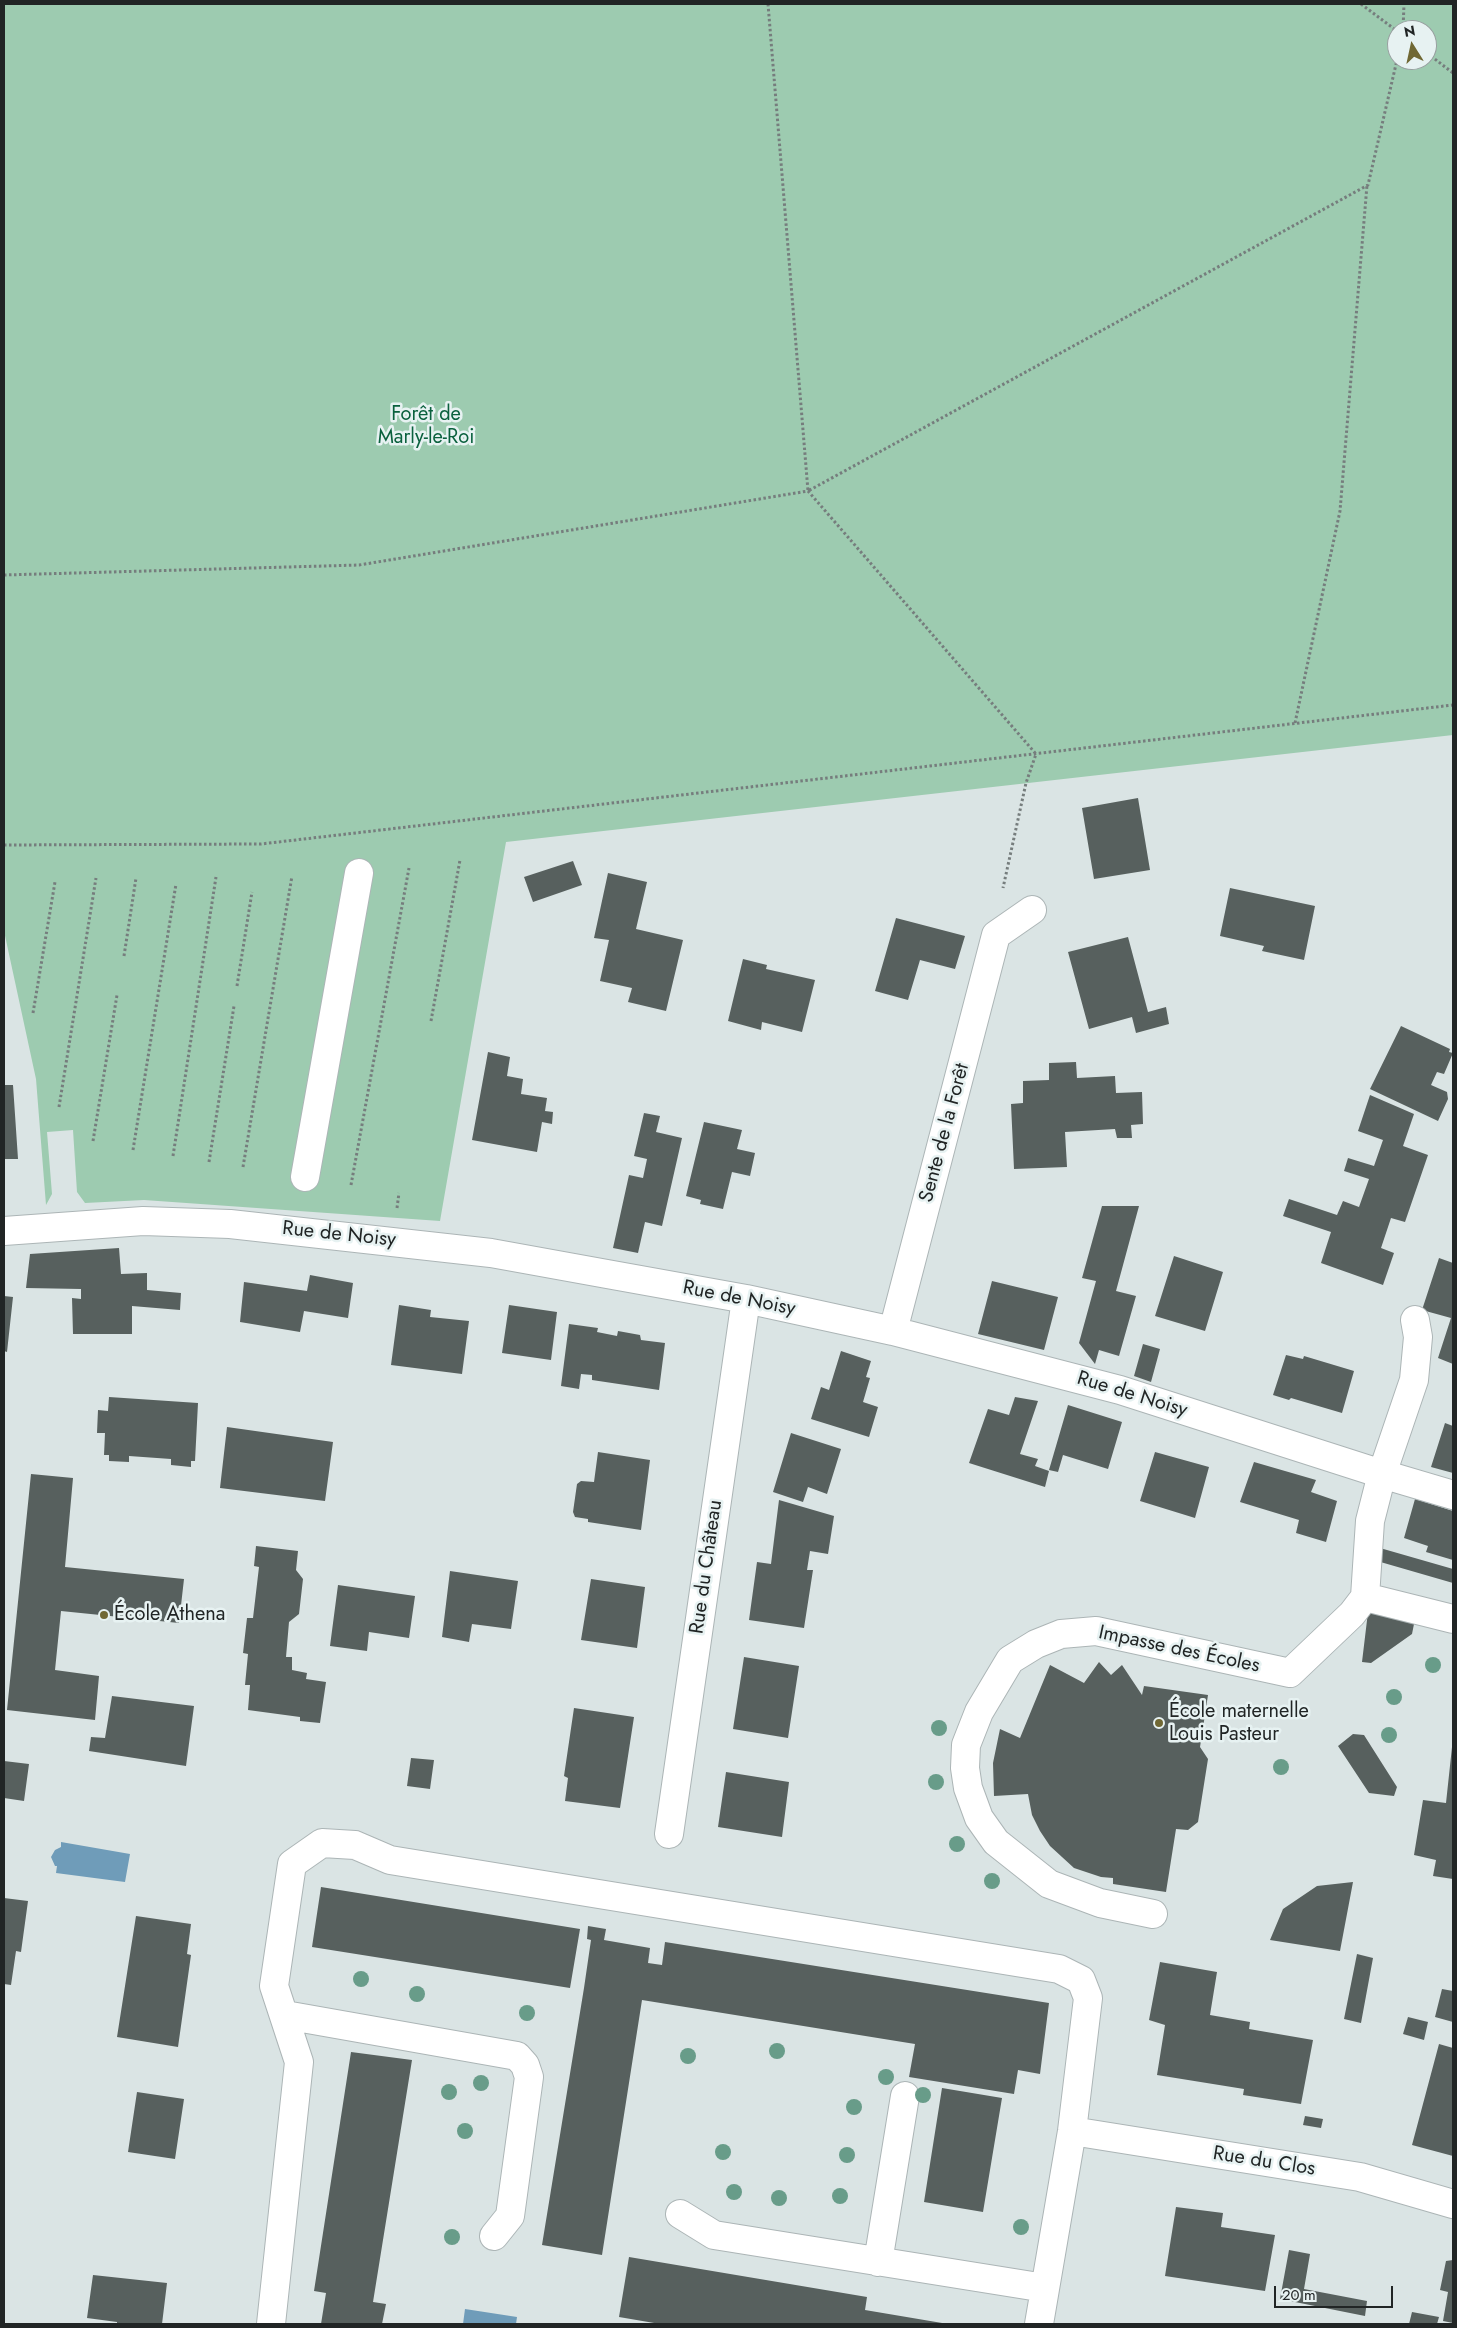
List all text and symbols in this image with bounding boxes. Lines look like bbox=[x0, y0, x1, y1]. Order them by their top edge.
north arrow bbox=[1387, 20, 1437, 70]
text: N bbox=[1402, 20, 1417, 42]
park label: Forêt de Marly-le-Roi bbox=[378, 403, 474, 450]
street label: Sente de la Forêt bbox=[915, 1061, 975, 1205]
street label: Rue de Noisy bbox=[281, 1217, 397, 1253]
street label: Rue de Noisy bbox=[681, 1276, 797, 1322]
street label: Rue de Noisy bbox=[1074, 1367, 1190, 1423]
street label: Rue du Château bbox=[686, 1498, 728, 1636]
place label: École Athena bbox=[114, 1603, 225, 1627]
marker: École Athena bbox=[98, 1609, 110, 1621]
street label: Impasse des Écoles bbox=[1096, 1621, 1262, 1679]
place label: École maternelle Louis Pasteur bbox=[1169, 1700, 1309, 1747]
marker: École maternelle Louis Pasteur bbox=[1153, 1717, 1165, 1729]
street label: Rue du Clos bbox=[1211, 2142, 1317, 2182]
scale bar bbox=[1277, 2276, 1396, 2308]
text: 20 m bbox=[1282, 2284, 1316, 2306]

